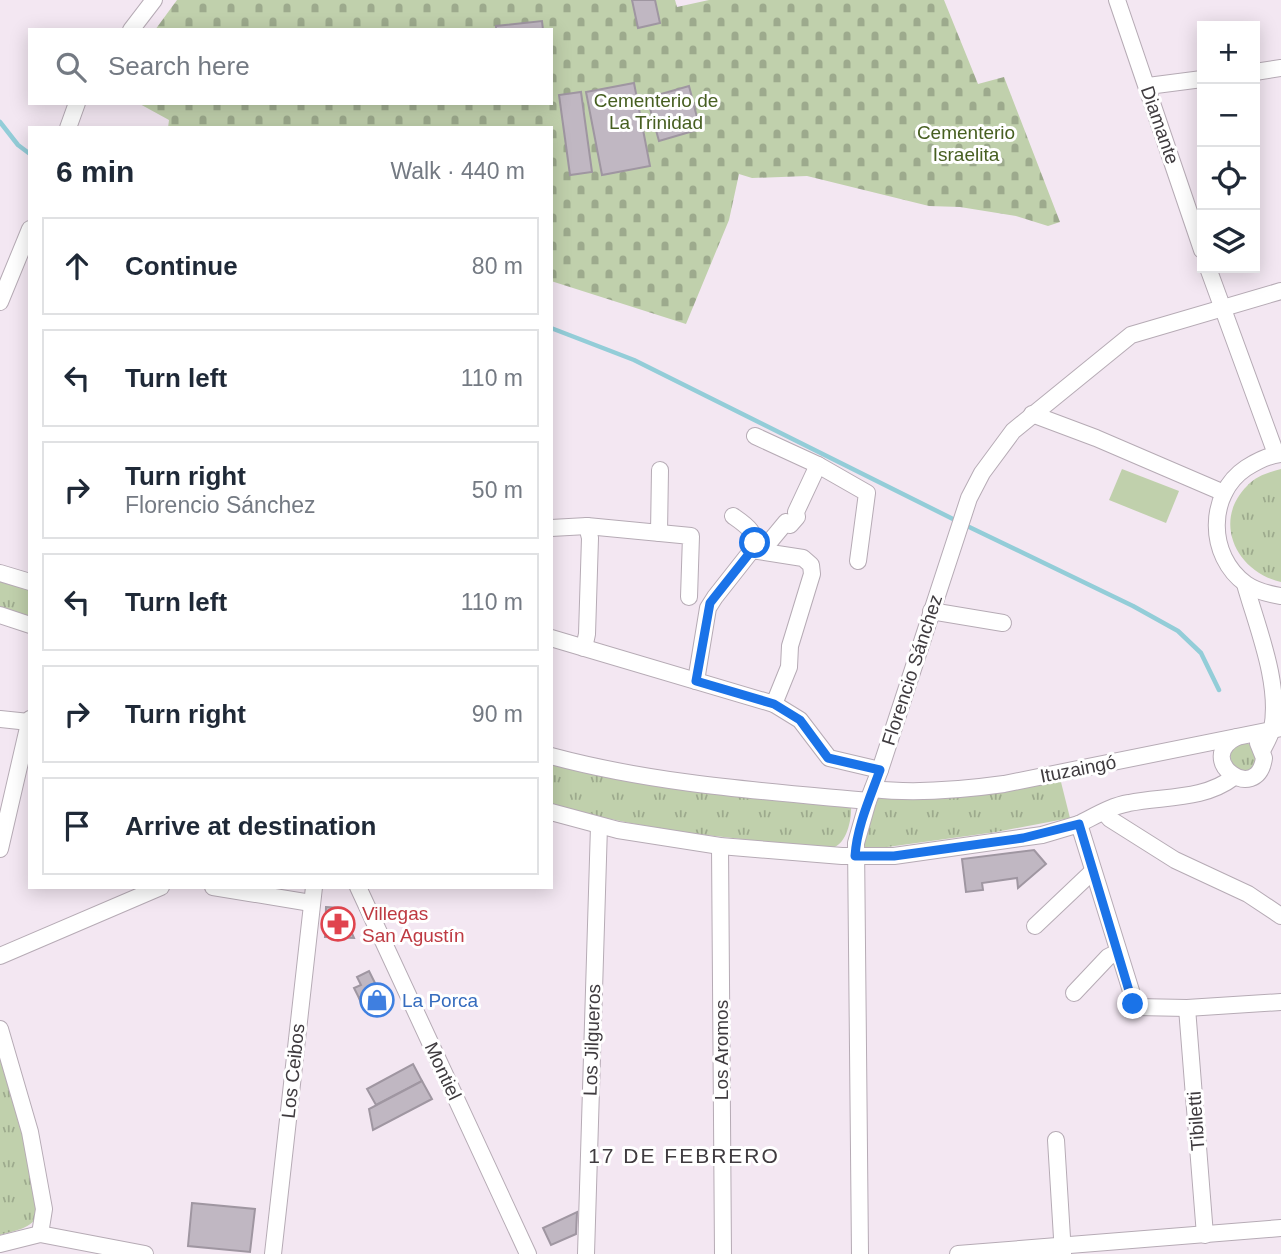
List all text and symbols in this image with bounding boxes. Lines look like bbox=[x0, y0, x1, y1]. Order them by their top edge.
map controls bbox=[1197, 21, 1260, 273]
button: + bbox=[1197, 21, 1260, 84]
search box bbox=[28, 28, 553, 105]
icon: search bbox=[52, 48, 90, 86]
text: Search here bbox=[108, 51, 250, 81]
street label: Diamante bbox=[1137, 83, 1183, 167]
button: − bbox=[1197, 84, 1260, 147]
park label: Cementerio de La Trinidad bbox=[594, 90, 718, 133]
park label: Cementerio Israelita bbox=[917, 122, 1015, 165]
button: locate bbox=[1197, 147, 1260, 210]
text: 6 min bbox=[56, 155, 134, 188]
text: Walk · 440 m bbox=[390, 158, 525, 184]
button: layers bbox=[1197, 210, 1260, 273]
icon: ahead bbox=[58, 247, 96, 285]
text: Continue bbox=[125, 251, 238, 281]
text: 80 m bbox=[472, 253, 523, 279]
icon: left bbox=[58, 359, 96, 397]
text: Turn left bbox=[125, 363, 227, 393]
text: 110 m bbox=[461, 365, 523, 391]
text: Turn right bbox=[125, 461, 246, 491]
icon: right bbox=[58, 471, 96, 509]
text: 50 m bbox=[472, 477, 523, 503]
text: Florencio Sánchez bbox=[125, 492, 316, 518]
route start bbox=[739, 527, 770, 558]
icon: left bbox=[58, 583, 96, 621]
text: Turn left bbox=[125, 587, 227, 617]
text: 110 m bbox=[461, 589, 523, 615]
street label: Florencio Sánchez bbox=[878, 592, 946, 748]
icon: right bbox=[58, 695, 96, 733]
text: Turn right bbox=[125, 699, 246, 729]
text: 90 m bbox=[472, 701, 523, 727]
street label: Ituzaingó bbox=[1038, 751, 1118, 787]
icon: arrive bbox=[58, 807, 96, 845]
text: Arrive at destination bbox=[125, 811, 376, 841]
place label: Villegas San Agustín bbox=[362, 903, 464, 946]
pharmacy icon: Villegas San Agustín bbox=[319, 905, 357, 943]
shop icon: La Porca bbox=[358, 981, 396, 1019]
street label: Los Jilgueros bbox=[580, 984, 604, 1096]
route end bbox=[1117, 988, 1148, 1019]
place label: La Porca bbox=[402, 990, 478, 1011]
street label: Los Aromos bbox=[711, 1000, 732, 1100]
street label: Los Ceibos bbox=[278, 1023, 308, 1119]
street label: Montiel bbox=[421, 1039, 465, 1103]
street label: Tibiletti bbox=[1183, 1091, 1209, 1151]
district label: 17 DE FEBRERO bbox=[588, 1144, 780, 1167]

